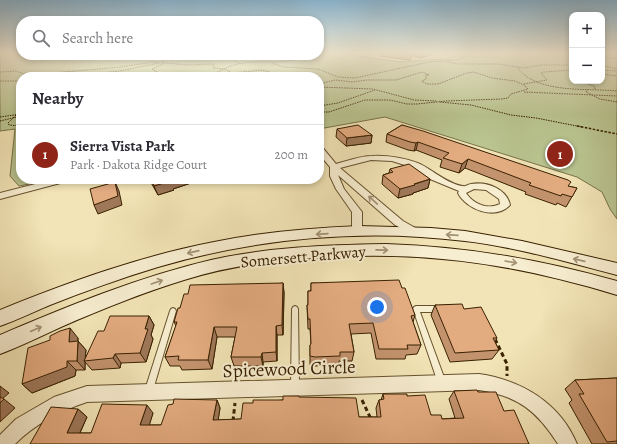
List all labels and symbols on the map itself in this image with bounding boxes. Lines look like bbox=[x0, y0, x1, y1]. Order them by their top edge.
pin: 1 bbox=[547, 139, 573, 169]
one-way arrow bbox=[368, 195, 378, 205]
one-way arrow bbox=[316, 230, 329, 237]
one-way arrow bbox=[446, 232, 459, 239]
street label: Somersett Parkway bbox=[240, 240, 367, 273]
one-way arrow bbox=[375, 246, 388, 254]
one-way arrow bbox=[187, 248, 200, 256]
one-way arrow bbox=[573, 255, 586, 263]
one-way arrow bbox=[504, 259, 517, 267]
one-way arrow bbox=[151, 278, 163, 286]
your location bbox=[367, 297, 387, 317]
one-way arrow bbox=[29, 325, 41, 332]
street label: Spicewood Circle bbox=[222, 354, 356, 384]

